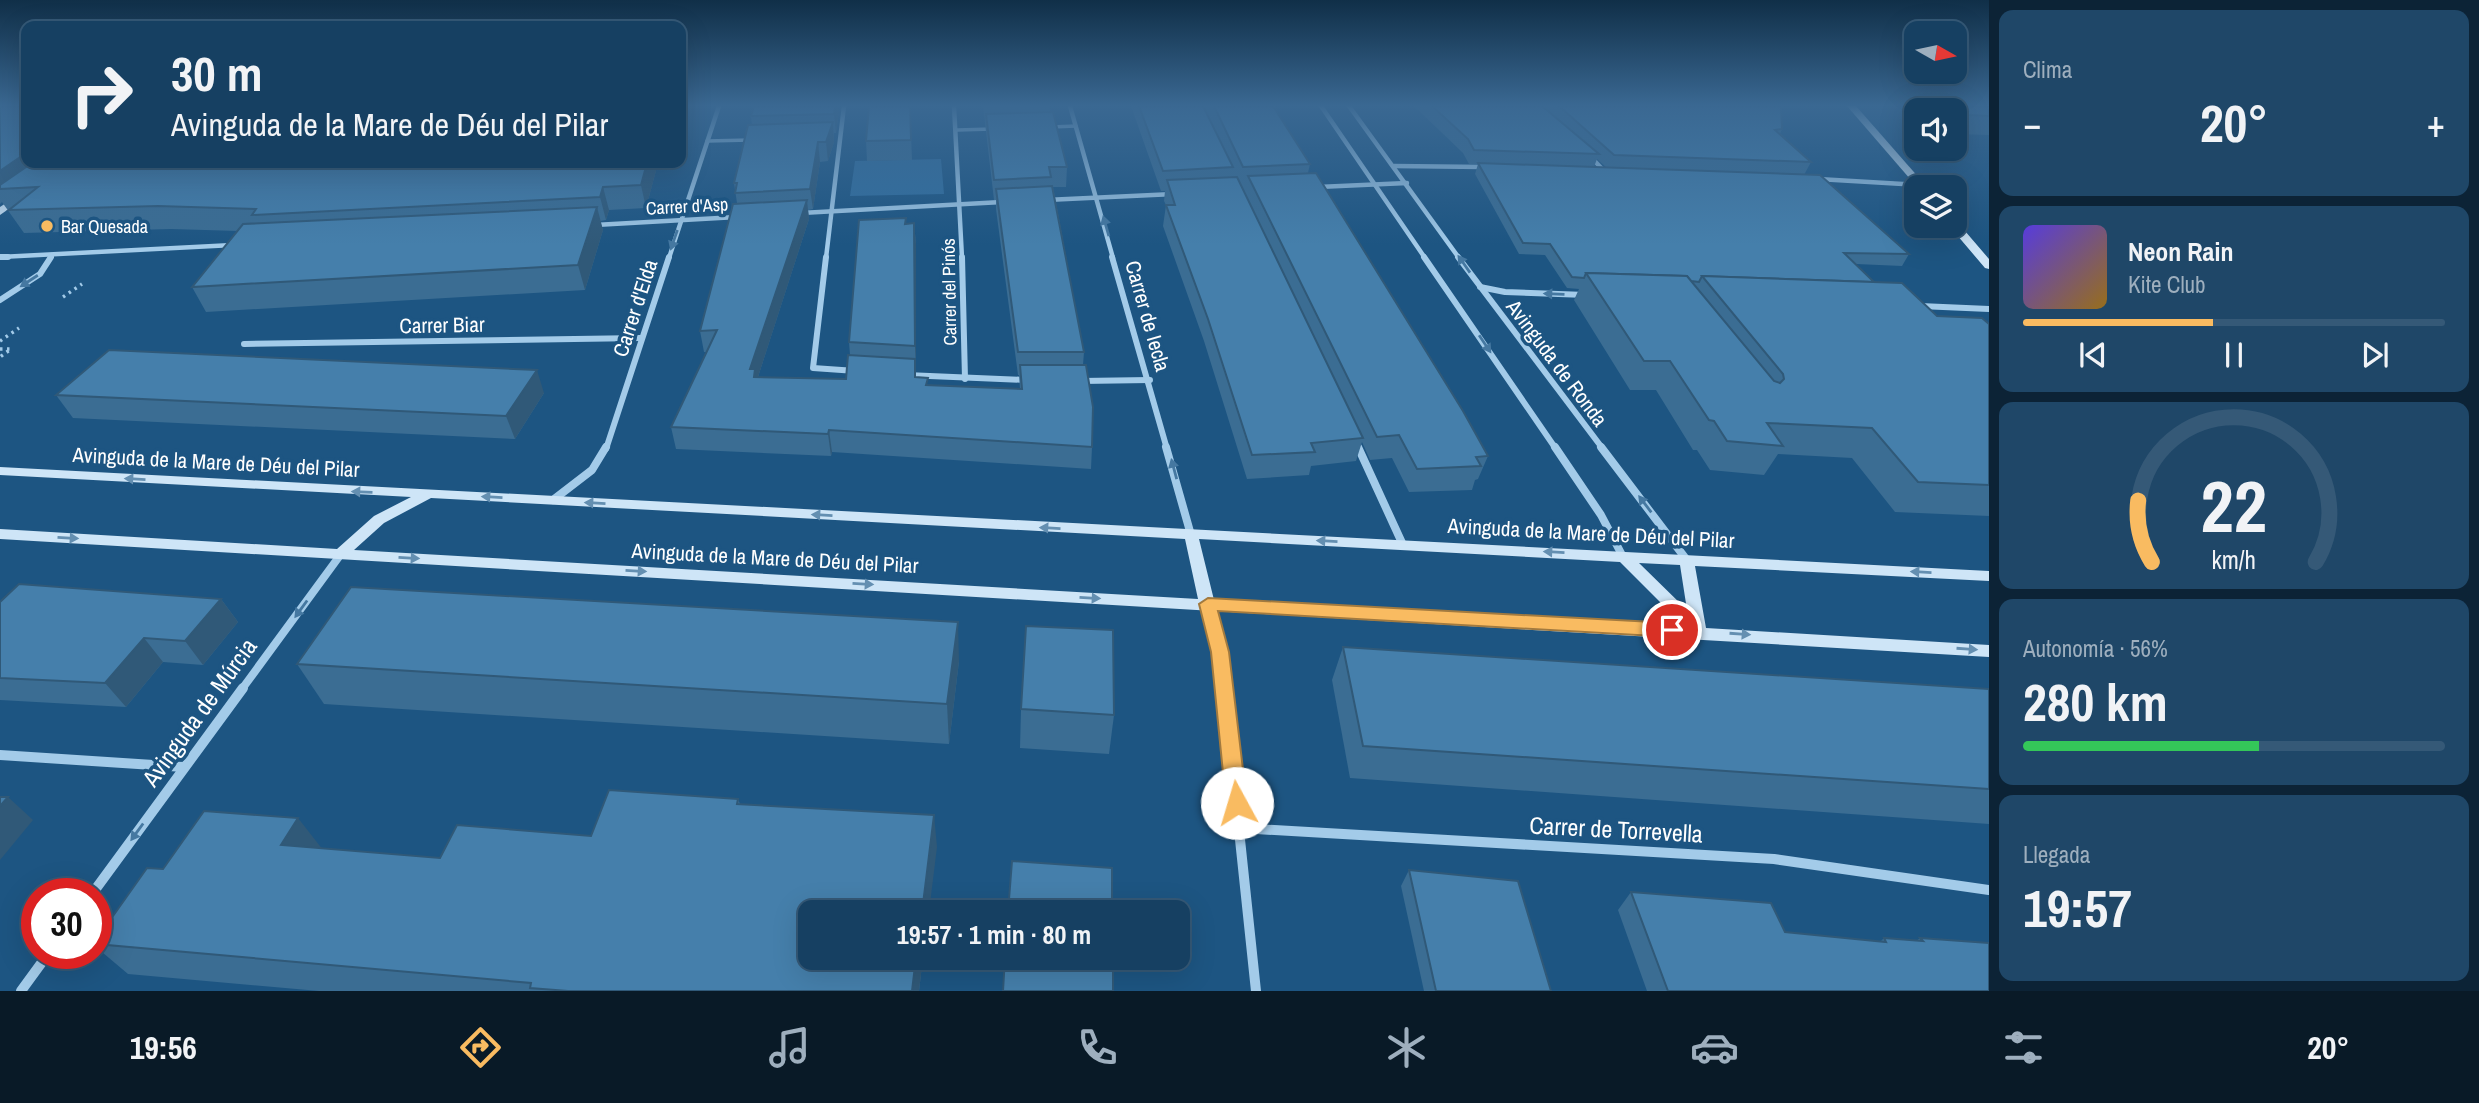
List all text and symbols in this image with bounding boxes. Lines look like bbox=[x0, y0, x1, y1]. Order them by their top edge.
north arrow bbox=[1904, 21, 1967, 84]
map controls bbox=[1904, 21, 1967, 238]
text: 30 m bbox=[171, 40, 263, 106]
icon: right bbox=[56, 49, 147, 140]
text: Clima bbox=[2023, 54, 2072, 85]
text: 20° bbox=[2200, 88, 2268, 158]
button: sound bbox=[1904, 98, 1967, 161]
text: − bbox=[2023, 98, 2041, 149]
text: + bbox=[2427, 98, 2445, 149]
text: Avinguda de la Mare de Déu del Pilar bbox=[171, 103, 608, 146]
button: layers bbox=[1904, 175, 1967, 238]
street label: Carrer d'Asp bbox=[645, 191, 729, 221]
place label: Bar Quesada bbox=[61, 214, 148, 239]
one-way arrow bbox=[1100, 215, 1111, 237]
marker: Bar Quesada bbox=[39, 218, 55, 234]
one-way arrow bbox=[668, 230, 679, 251]
text: Neon Rain bbox=[2128, 234, 2233, 269]
street label: Carrer del Pinós bbox=[936, 238, 962, 346]
street label: Carrer d'Elda bbox=[606, 255, 665, 360]
one-way arrow bbox=[1457, 255, 1471, 273]
street label: Carrer de Iecla bbox=[1118, 257, 1178, 375]
text: Kite Club bbox=[2128, 269, 2206, 300]
one-way arrow bbox=[20, 274, 39, 287]
one-way arrow bbox=[1542, 288, 1564, 299]
street label: Avinguda de Ronda bbox=[1499, 293, 1615, 433]
street label: Carrer Biar bbox=[399, 310, 485, 340]
one-way arrow bbox=[1478, 334, 1491, 354]
icon: previous bbox=[2074, 336, 2112, 374]
icon: pause bbox=[2215, 336, 2253, 374]
icon: next bbox=[2356, 336, 2394, 374]
street label: Avinguda de la Mare de Déu del Pilar bbox=[71, 440, 360, 484]
text: 22 bbox=[2201, 457, 2267, 555]
one-way arrow bbox=[1168, 458, 1179, 480]
one-way arrow bbox=[124, 473, 146, 484]
one-way arrow bbox=[351, 486, 373, 497]
one-way arrow bbox=[481, 492, 503, 503]
one-way arrow bbox=[1638, 495, 1652, 513]
one-way arrow bbox=[584, 497, 606, 508]
one-way arrow bbox=[811, 510, 833, 521]
street label: Avinguda de la Mare de Déu del Pilar bbox=[1446, 511, 1735, 555]
one-way arrow bbox=[1038, 522, 1060, 533]
one-way arrow bbox=[57, 532, 79, 543]
one-way arrow bbox=[1315, 535, 1337, 546]
street label: Avinguda de la Mare de Déu del Pilar bbox=[630, 536, 919, 580]
text: km/h bbox=[2212, 542, 2256, 576]
one-way arrow bbox=[1543, 547, 1565, 558]
one-way arrow bbox=[398, 553, 420, 564]
one-way arrow bbox=[625, 566, 647, 577]
one-way arrow bbox=[1910, 566, 1932, 577]
one-way arrow bbox=[853, 579, 875, 590]
one-way arrow bbox=[1080, 593, 1102, 604]
one-way arrow bbox=[294, 600, 308, 618]
pin bbox=[1642, 600, 1702, 660]
icon: arrive bbox=[1653, 611, 1691, 649]
one-way arrow bbox=[1730, 629, 1752, 640]
street label: Avinguda de Múrcia bbox=[134, 631, 264, 793]
text: Autonomía · 56% bbox=[2023, 633, 2168, 664]
one-way arrow bbox=[1957, 644, 1979, 655]
text: 280 km bbox=[2023, 667, 2168, 737]
position arrow bbox=[1200, 766, 1274, 840]
street label: Carrer de Torrevella bbox=[1529, 808, 1704, 850]
one-way arrow bbox=[130, 823, 144, 841]
text: Llegada bbox=[2023, 839, 2090, 870]
text: 19:57 bbox=[2023, 873, 2132, 943]
speed limit sign: 30 bbox=[21, 878, 112, 969]
text: 19:57 · 1 min · 80 m bbox=[897, 917, 1091, 952]
icon: directions bbox=[456, 1023, 505, 1072]
icon: music bbox=[765, 1023, 814, 1072]
icon: phone bbox=[1073, 1023, 1122, 1072]
icon: climate bbox=[1382, 1023, 1431, 1072]
icon: car bbox=[1690, 1023, 1739, 1072]
icon: filters bbox=[1999, 1023, 2048, 1072]
text: 19:56 bbox=[130, 1026, 197, 1069]
text: 20° bbox=[2307, 1026, 2349, 1069]

